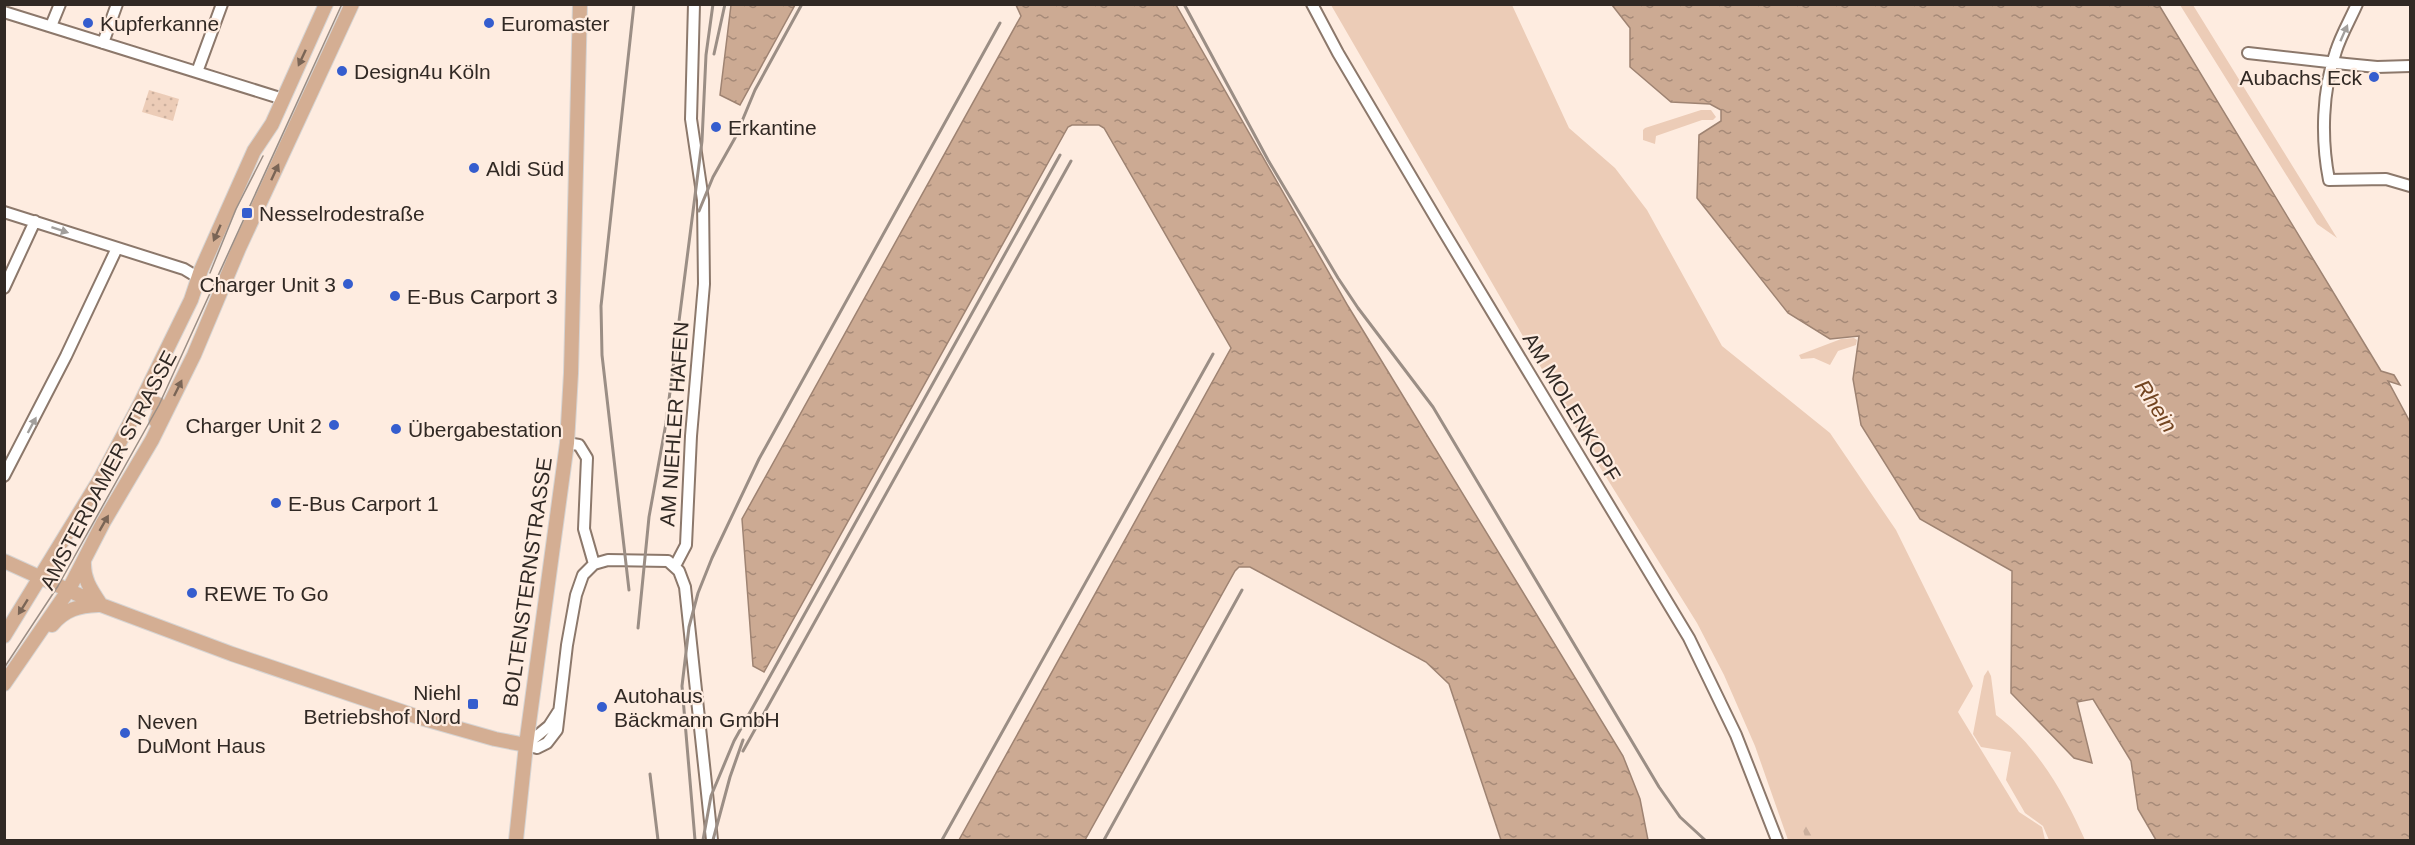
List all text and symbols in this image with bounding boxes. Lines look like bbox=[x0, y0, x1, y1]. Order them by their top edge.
place label: Kupferkanne bbox=[100, 12, 219, 35]
place label: Euromaster bbox=[501, 12, 610, 35]
marker: Kupferkanne bbox=[81, 16, 95, 30]
marker: Euromaster bbox=[482, 16, 496, 30]
one-way arrow bbox=[2339, 23, 2349, 41]
one-way arrow bbox=[297, 49, 307, 67]
place label: Design4u Köln bbox=[354, 60, 491, 83]
marker: Design4u Köln bbox=[335, 64, 349, 78]
place label: Aubachs Eck bbox=[2239, 66, 2362, 89]
marker: Aubachs Eck bbox=[2367, 70, 2381, 84]
place label: Erkantine bbox=[728, 116, 817, 139]
marker: Erkantine bbox=[709, 120, 723, 134]
place label: Aldi Süd bbox=[486, 157, 564, 180]
marker: Aldi Süd bbox=[467, 161, 481, 175]
one-way arrow bbox=[271, 163, 280, 180]
place label: Nesselrodestraße bbox=[259, 202, 425, 225]
marker: Nesselrodestraße bbox=[240, 206, 254, 220]
one-way arrow bbox=[212, 224, 222, 242]
one-way arrow bbox=[51, 225, 69, 235]
place label: Charger Unit 3 bbox=[199, 273, 336, 296]
marker: Charger Unit 3 bbox=[341, 277, 355, 291]
place label: E-Bus Carport 3 bbox=[407, 285, 558, 308]
marker: E-Bus Carport 3 bbox=[388, 289, 402, 303]
street label: AM NIEHLER HAFEN bbox=[655, 321, 693, 527]
street label: AM MOLENKOPF bbox=[1519, 329, 1625, 485]
street label: AMSTERDAMER STRASSE bbox=[35, 347, 181, 593]
water label: Rhein bbox=[2130, 375, 2182, 437]
one-way arrow bbox=[173, 379, 183, 396]
place label: Charger Unit 2 bbox=[185, 414, 322, 437]
one-way arrow bbox=[27, 416, 37, 433]
marker: Charger Unit 2 bbox=[327, 418, 341, 432]
place label: Übergabestation bbox=[408, 418, 562, 441]
marker: Übergabestation bbox=[389, 422, 403, 436]
street label: BOLTENSTERNSTRASSE bbox=[498, 456, 556, 708]
place label: E-Bus Carport 1 bbox=[288, 492, 439, 515]
marker: E-Bus Carport 1 bbox=[269, 496, 283, 510]
one-way arrow bbox=[99, 514, 109, 531]
place label: REWE To Go bbox=[204, 582, 328, 605]
marker: REWE To Go bbox=[185, 586, 199, 600]
one-way arrow bbox=[17, 599, 28, 615]
place label: Niehl Betriebshof Nord bbox=[303, 681, 461, 728]
place label: Autohaus Bäckmann GmbH bbox=[614, 684, 780, 731]
marker: Niehl Betriebshof Nord bbox=[466, 697, 480, 711]
marker: Autohaus Bäckmann GmbH bbox=[595, 700, 609, 714]
place label: Neven DuMont Haus bbox=[137, 710, 265, 757]
marker: Neven DuMont Haus bbox=[118, 726, 132, 740]

